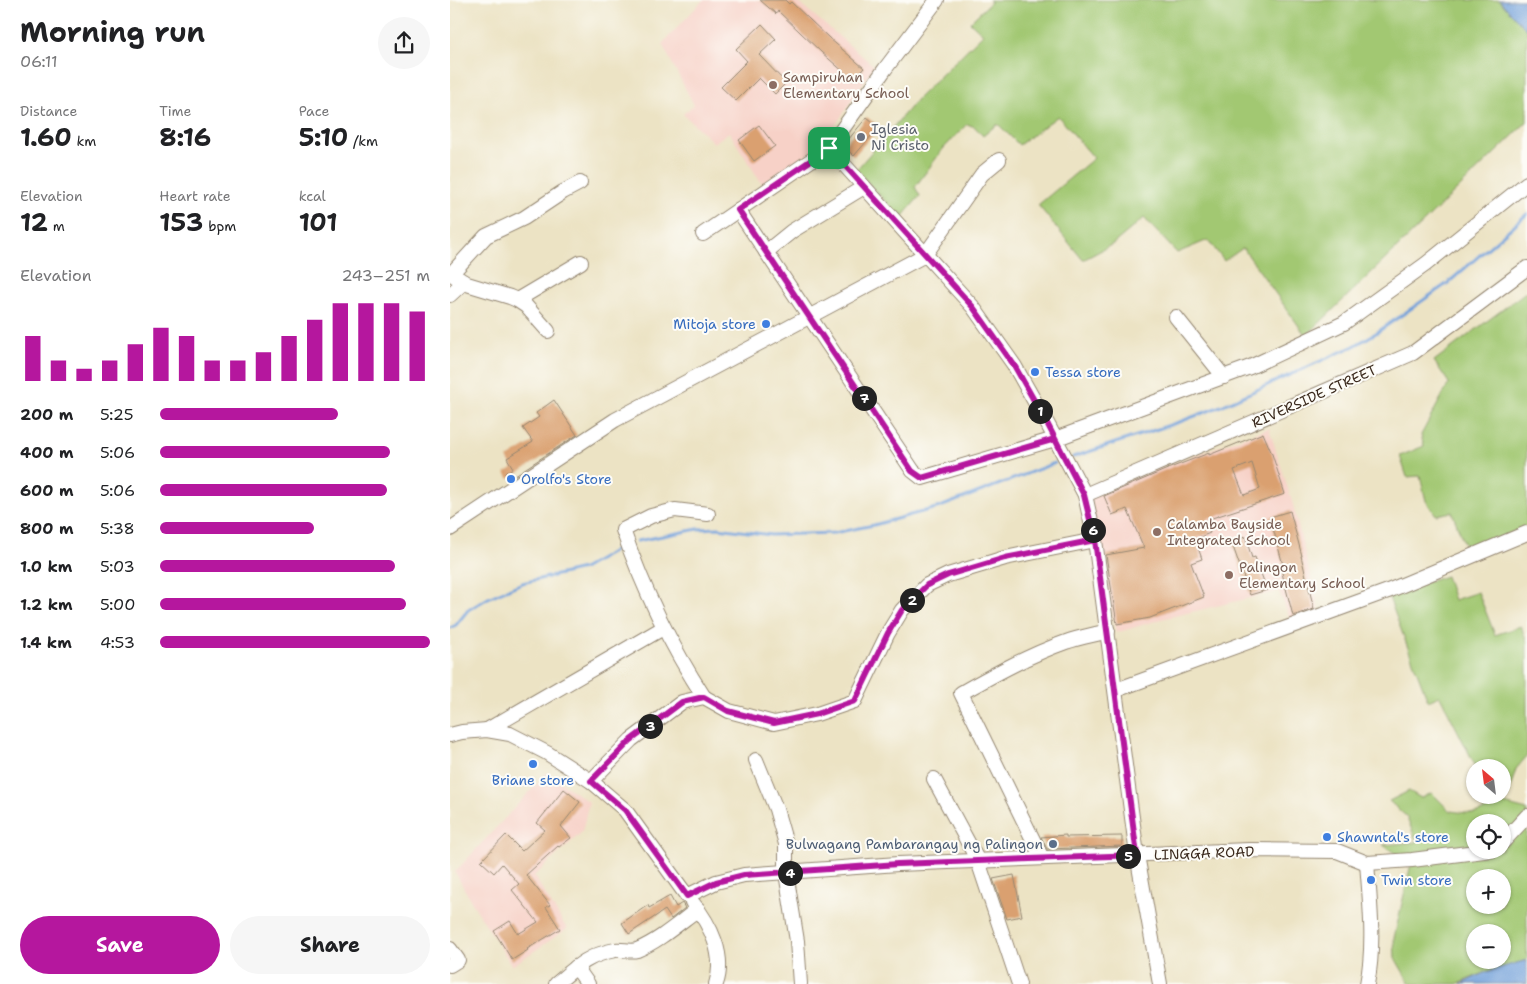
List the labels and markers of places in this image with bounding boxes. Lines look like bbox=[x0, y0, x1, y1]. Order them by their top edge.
place label: Sampiruhan Elementary School bbox=[783, 68, 910, 102]
marker: Sampiruhan Elementary School bbox=[767, 79, 779, 91]
place label: Iglesia Ni Cristo bbox=[871, 120, 929, 154]
pin bbox=[808, 127, 850, 169]
marker: Iglesia Ni Cristo bbox=[855, 131, 867, 143]
place label: Mitoja store bbox=[673, 315, 756, 333]
marker: Mitoja store bbox=[760, 318, 772, 330]
place label: Tessa store bbox=[1045, 363, 1121, 381]
marker: Tessa store bbox=[1029, 366, 1041, 378]
pin: 7 bbox=[852, 386, 876, 410]
pin: 1 bbox=[1028, 398, 1052, 424]
place label: Orolfo's Store bbox=[521, 470, 612, 488]
marker: Orolfo's Store bbox=[505, 473, 517, 485]
place label: Calamba Bayside Integrated School bbox=[1167, 515, 1291, 549]
pin: 6 bbox=[1080, 518, 1106, 542]
marker: Calamba Bayside Integrated School bbox=[1151, 526, 1163, 538]
place label: Palingon Elementary School bbox=[1239, 558, 1366, 592]
marker: Palingon Elementary School bbox=[1223, 569, 1235, 581]
pin: 2 bbox=[900, 588, 924, 612]
pin: 3 bbox=[638, 714, 662, 738]
marker: Briane store bbox=[527, 758, 539, 770]
place label: Briane store bbox=[492, 771, 574, 789]
place label: Shawntal's store bbox=[1337, 828, 1449, 846]
marker: Shawntal's store bbox=[1321, 831, 1333, 843]
place label: Bulwagang Pambarangay ng Palingon bbox=[786, 835, 1043, 853]
marker: Bulwagang Pambarangay ng Palingon bbox=[1047, 838, 1059, 850]
pin: 5 bbox=[1116, 844, 1140, 868]
pin: 4 bbox=[778, 860, 802, 886]
place label: Twin store bbox=[1381, 871, 1452, 889]
marker: Twin store bbox=[1365, 874, 1377, 886]

